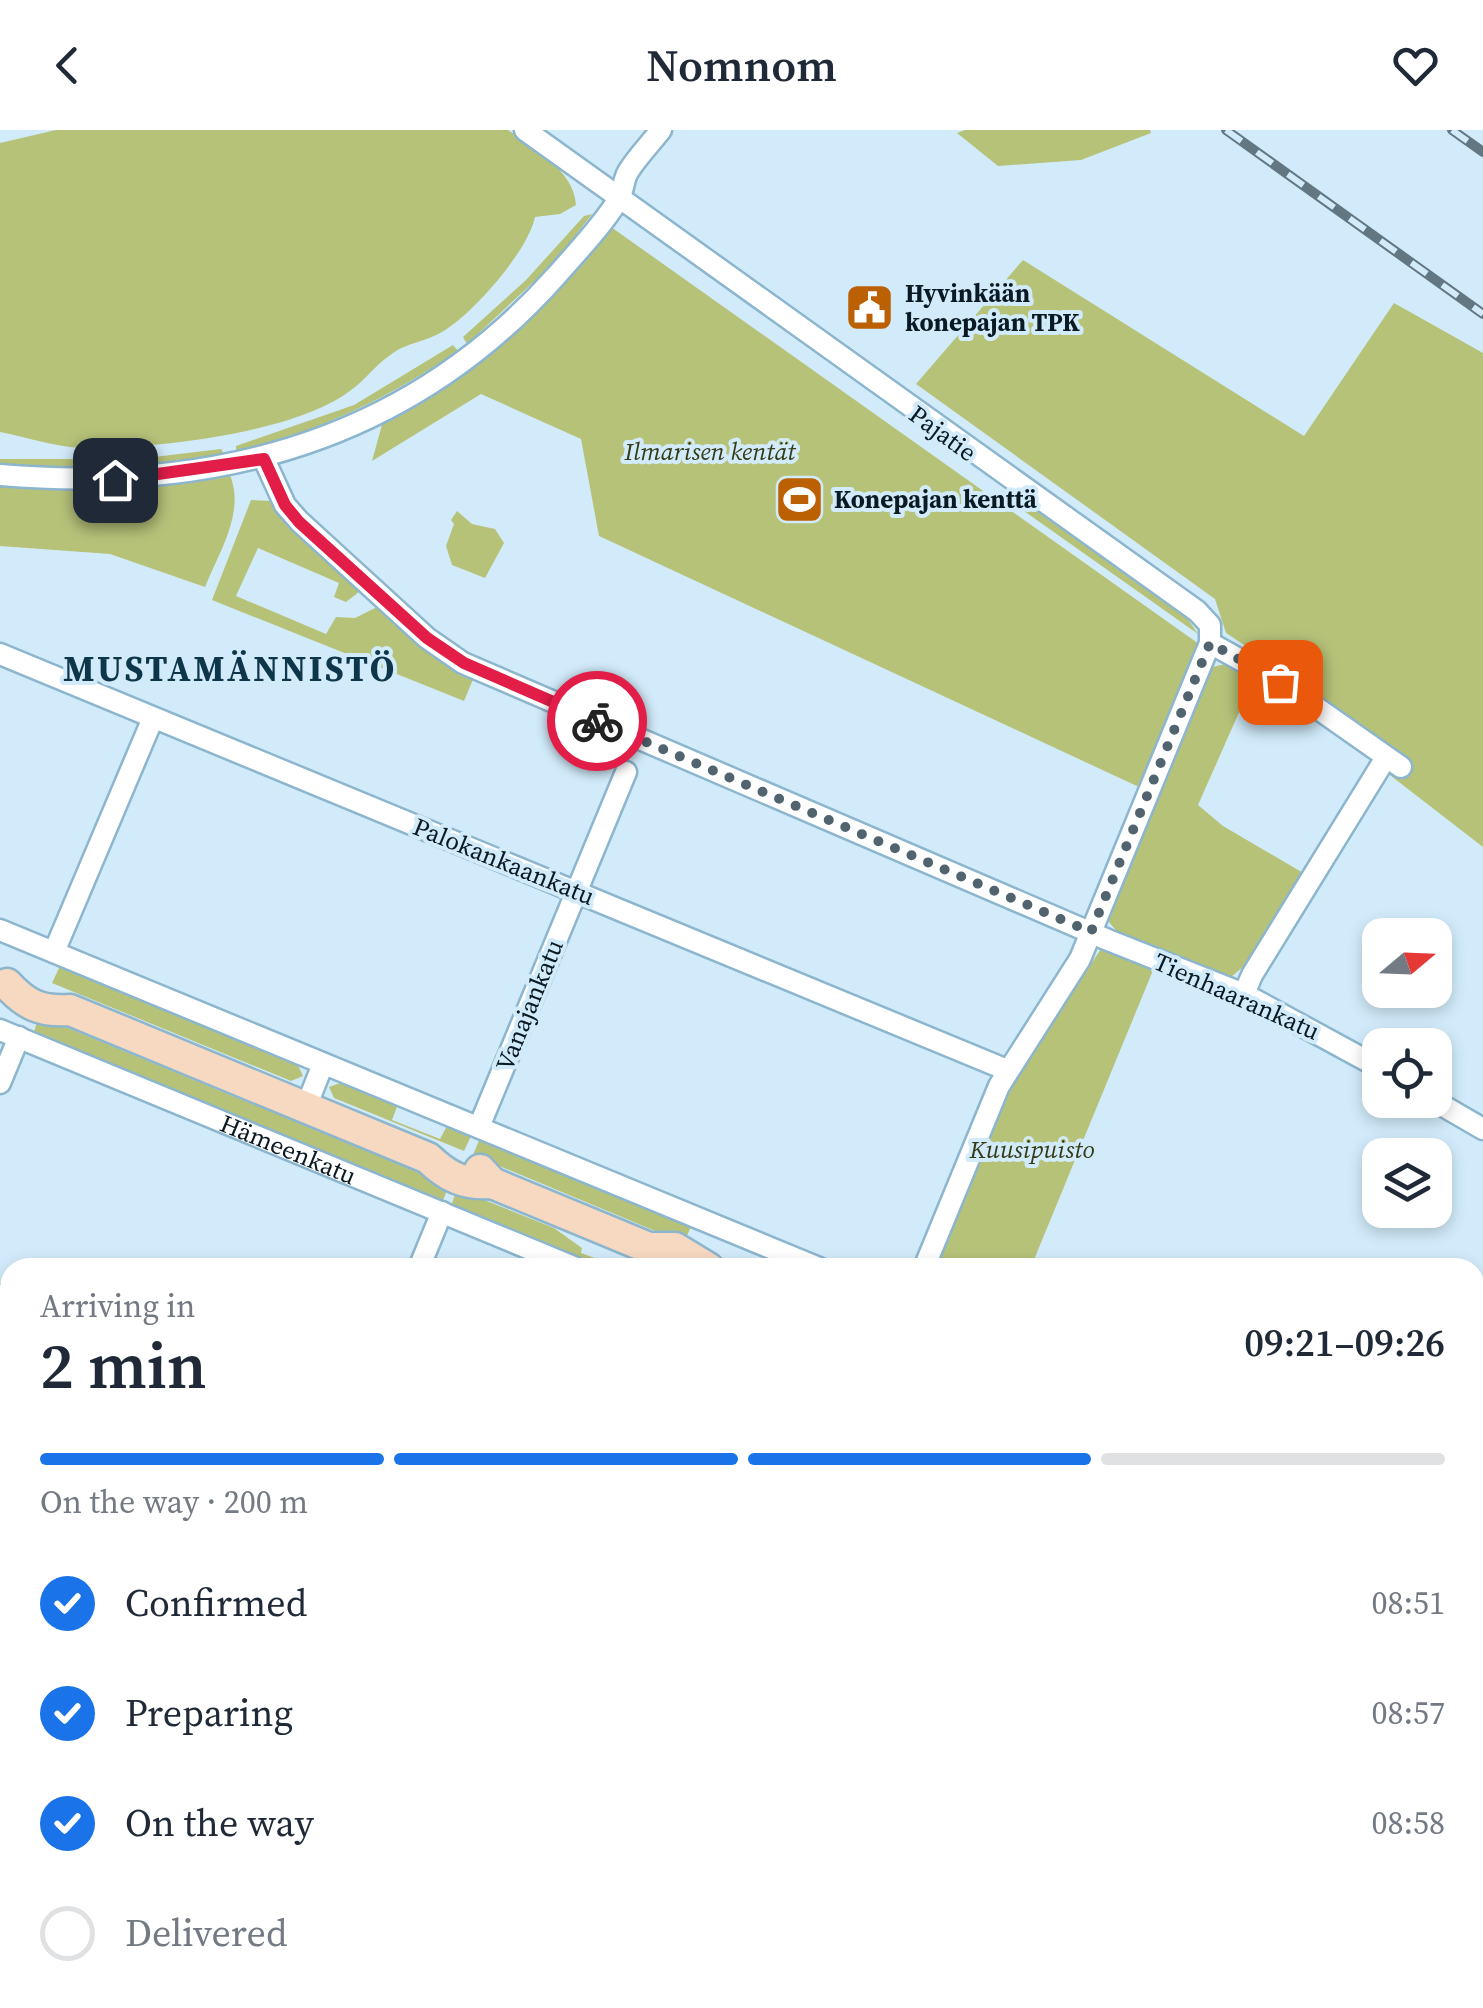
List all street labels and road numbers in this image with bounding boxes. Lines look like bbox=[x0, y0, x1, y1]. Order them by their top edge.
street label: Pajatie bbox=[902, 397, 984, 469]
street label: Palokankaankatu bbox=[408, 809, 600, 913]
street label: Vanajankatu bbox=[487, 934, 571, 1076]
street label: Tienhaarankatu bbox=[1149, 944, 1325, 1048]
street label: Hämeenkatu bbox=[215, 1106, 361, 1192]

